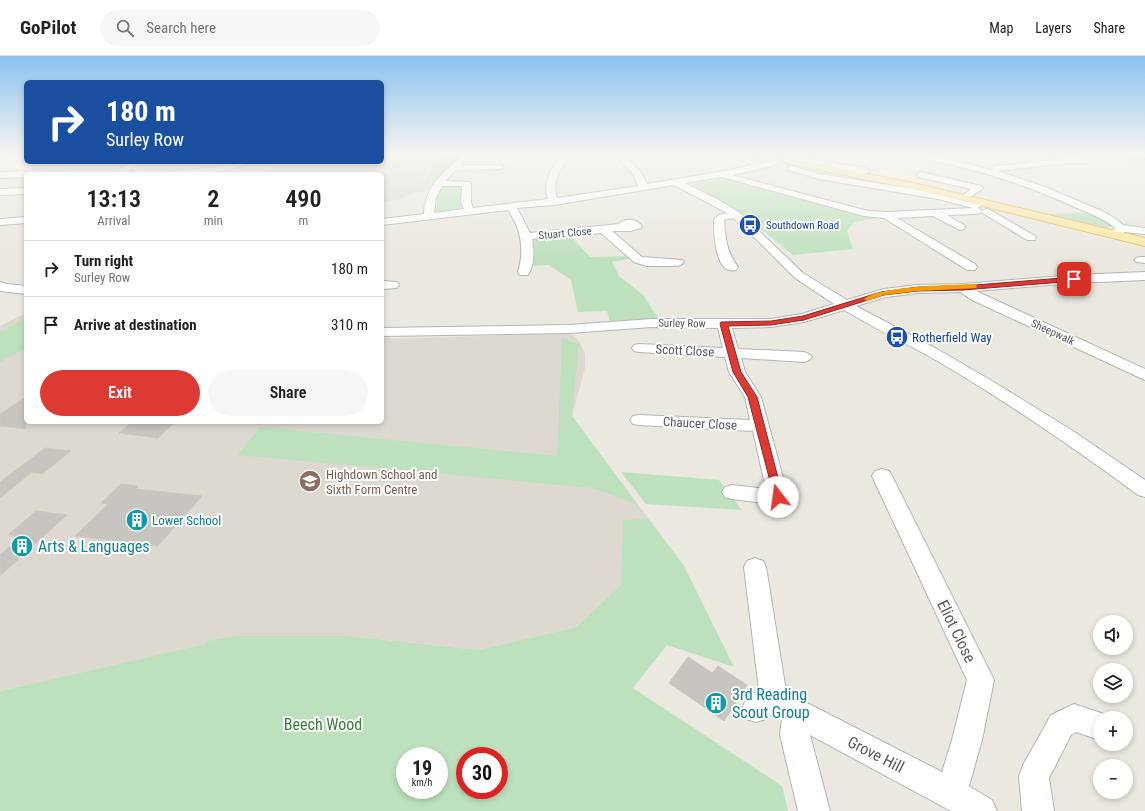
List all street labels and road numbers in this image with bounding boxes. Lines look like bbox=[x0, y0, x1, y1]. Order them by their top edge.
street label: Stuart Close bbox=[538, 225, 592, 242]
street label: Surley Row bbox=[658, 317, 706, 330]
street label: Sheepwalk bbox=[1029, 317, 1077, 348]
street label: Scott Close bbox=[655, 341, 715, 360]
street label: Chaucer Close bbox=[663, 414, 737, 433]
street label: Eliot Close bbox=[933, 597, 980, 666]
street label: Grove Hill bbox=[844, 732, 907, 777]

